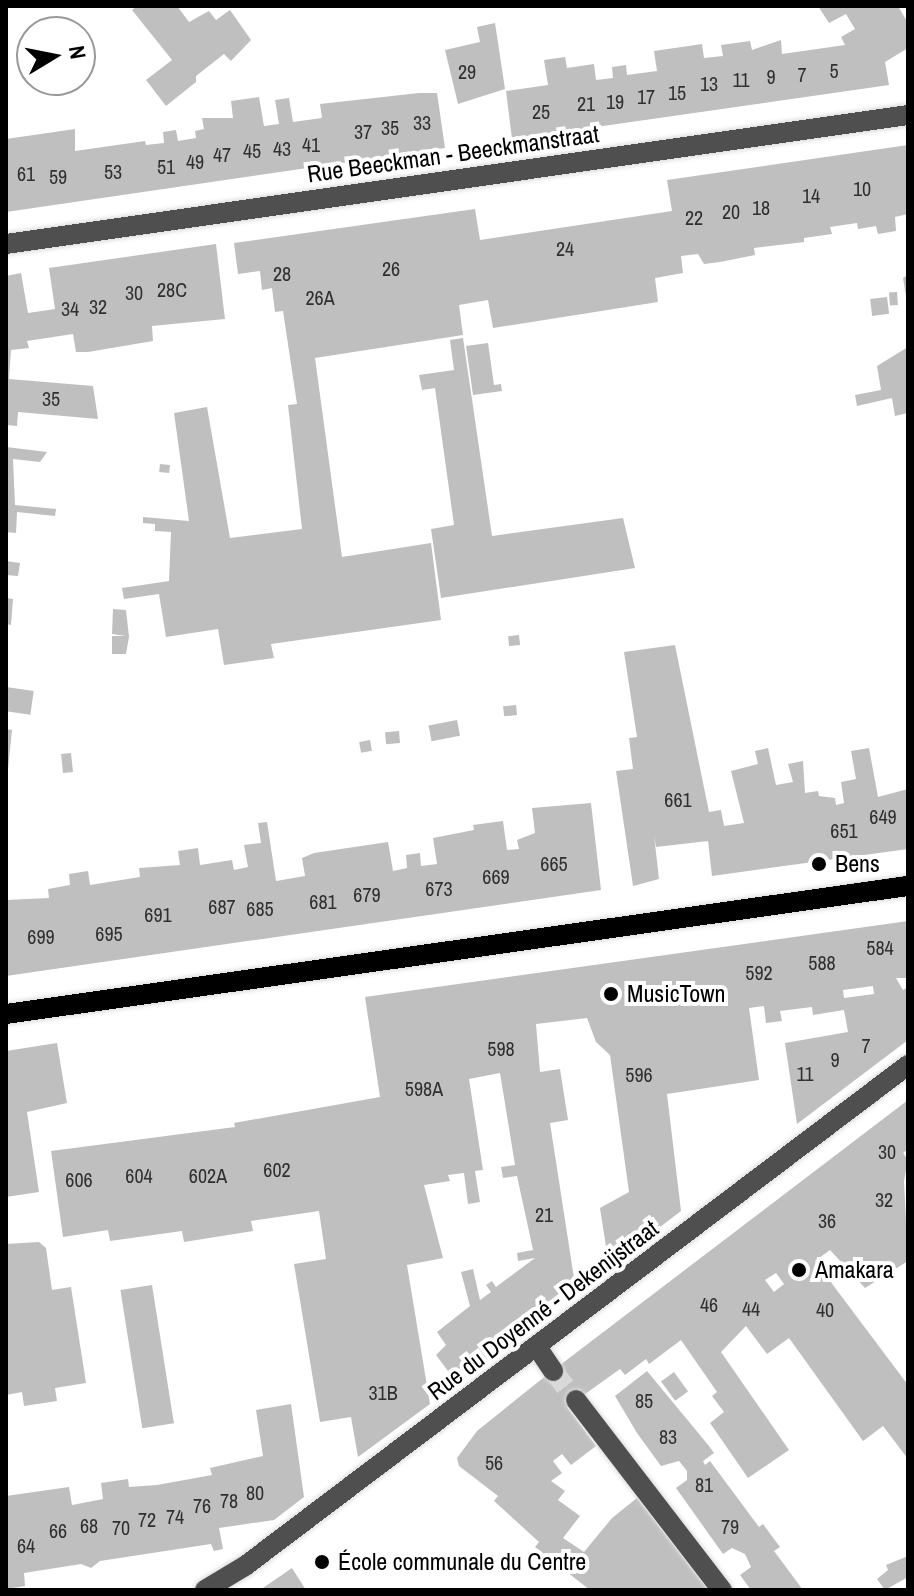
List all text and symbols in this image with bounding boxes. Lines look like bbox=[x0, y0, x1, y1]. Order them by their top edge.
north arrow bbox=[16, 16, 96, 96]
text: N bbox=[62, 43, 94, 61]
house number: 5 bbox=[829, 58, 839, 82]
house number: 29 bbox=[458, 59, 476, 83]
house number: 7 bbox=[797, 62, 807, 86]
house number: 9 bbox=[766, 64, 776, 88]
house number: 11 bbox=[732, 67, 750, 91]
house number: 13 bbox=[700, 71, 718, 95]
house number: 15 bbox=[668, 80, 686, 104]
house number: 17 bbox=[637, 84, 655, 108]
house number: 19 bbox=[606, 89, 624, 113]
house number: 21 bbox=[577, 91, 595, 115]
house number: 25 bbox=[532, 99, 550, 123]
house number: 33 bbox=[413, 110, 431, 134]
house number: 35 bbox=[381, 115, 399, 139]
street label: Rue Beeckman - Beeckmanstraat bbox=[305, 119, 601, 189]
house number: 37 bbox=[354, 119, 372, 143]
house number: 41 bbox=[302, 132, 320, 156]
house number: 43 bbox=[273, 136, 291, 160]
house number: 45 bbox=[243, 138, 261, 162]
house number: 47 bbox=[213, 142, 231, 166]
house number: 49 bbox=[186, 149, 204, 173]
house number: 51 bbox=[157, 154, 175, 178]
house number: 53 bbox=[104, 159, 122, 183]
house number: 61 bbox=[17, 161, 35, 185]
house number: 59 bbox=[49, 164, 67, 188]
house number: 10 bbox=[853, 176, 871, 200]
house number: 14 bbox=[802, 183, 820, 207]
house number: 18 bbox=[752, 195, 770, 219]
house number: 20 bbox=[722, 199, 740, 223]
house number: 22 bbox=[685, 205, 703, 229]
house number: 24 bbox=[556, 236, 574, 260]
house number: 26 bbox=[382, 256, 400, 280]
house number: 28 bbox=[273, 261, 291, 285]
house number: 28C bbox=[157, 277, 187, 301]
house number: 30 bbox=[125, 280, 143, 304]
house number: 26A bbox=[305, 285, 335, 309]
house number: 32 bbox=[89, 294, 107, 318]
house number: 34 bbox=[61, 296, 79, 320]
house number: 35 bbox=[42, 386, 60, 410]
house number: 661 bbox=[664, 787, 692, 811]
house number: 649 bbox=[869, 804, 897, 828]
house number: 651 bbox=[830, 818, 858, 842]
place label: Bens bbox=[835, 850, 880, 878]
house number: 665 bbox=[540, 851, 568, 875]
marker: Bens bbox=[810, 855, 828, 873]
house number: 669 bbox=[482, 864, 510, 888]
house number: 673 bbox=[425, 876, 453, 900]
house number: 679 bbox=[353, 882, 381, 906]
house number: 681 bbox=[309, 889, 337, 913]
house number: 687 bbox=[208, 894, 236, 918]
house number: 685 bbox=[246, 896, 274, 920]
house number: 691 bbox=[144, 902, 172, 926]
house number: 695 bbox=[95, 921, 123, 945]
house number: 699 bbox=[27, 924, 55, 948]
house number: 584 bbox=[866, 935, 894, 959]
house number: 588 bbox=[808, 950, 836, 974]
house number: 592 bbox=[745, 960, 773, 984]
place label: MusicTown bbox=[627, 980, 725, 1008]
marker: MusicTown bbox=[602, 985, 620, 1003]
house number: 7 bbox=[861, 1033, 871, 1057]
house number: 598 bbox=[487, 1036, 515, 1060]
house number: 9 bbox=[830, 1047, 840, 1071]
house number: 11 bbox=[796, 1061, 814, 1085]
house number: 596 bbox=[625, 1062, 653, 1086]
house number: 598A bbox=[405, 1076, 443, 1100]
house number: 30 bbox=[878, 1139, 896, 1163]
house number: 602 bbox=[263, 1157, 291, 1181]
house number: 604 bbox=[125, 1163, 153, 1187]
house number: 602A bbox=[189, 1163, 227, 1187]
house number: 606 bbox=[65, 1167, 93, 1191]
house number: 32 bbox=[875, 1187, 893, 1211]
house number: 21 bbox=[535, 1202, 553, 1226]
house number: 36 bbox=[818, 1208, 836, 1232]
street label: Rue du Doyenné - Dekenijstraat bbox=[422, 1214, 664, 1406]
place label: Amakara bbox=[815, 1256, 894, 1284]
marker: Amakara bbox=[790, 1261, 808, 1279]
house number: 46 bbox=[700, 1292, 718, 1316]
house number: 44 bbox=[742, 1296, 760, 1320]
house number: 40 bbox=[816, 1297, 834, 1321]
house number: 31B bbox=[368, 1380, 398, 1404]
house number: 85 bbox=[635, 1388, 653, 1412]
house number: 83 bbox=[659, 1424, 677, 1448]
house number: 56 bbox=[485, 1450, 503, 1474]
house number: 81 bbox=[695, 1472, 713, 1496]
house number: 80 bbox=[246, 1480, 264, 1504]
house number: 78 bbox=[220, 1488, 238, 1512]
house number: 76 bbox=[193, 1493, 211, 1517]
house number: 74 bbox=[166, 1504, 184, 1528]
house number: 72 bbox=[138, 1507, 156, 1531]
house number: 68 bbox=[80, 1513, 98, 1537]
house number: 79 bbox=[721, 1514, 739, 1538]
house number: 70 bbox=[112, 1515, 130, 1539]
house number: 66 bbox=[49, 1518, 67, 1542]
house number: 64 bbox=[17, 1533, 35, 1557]
place label: École communale du Centre bbox=[338, 1548, 586, 1576]
marker: École communale du Centre bbox=[313, 1553, 331, 1571]

